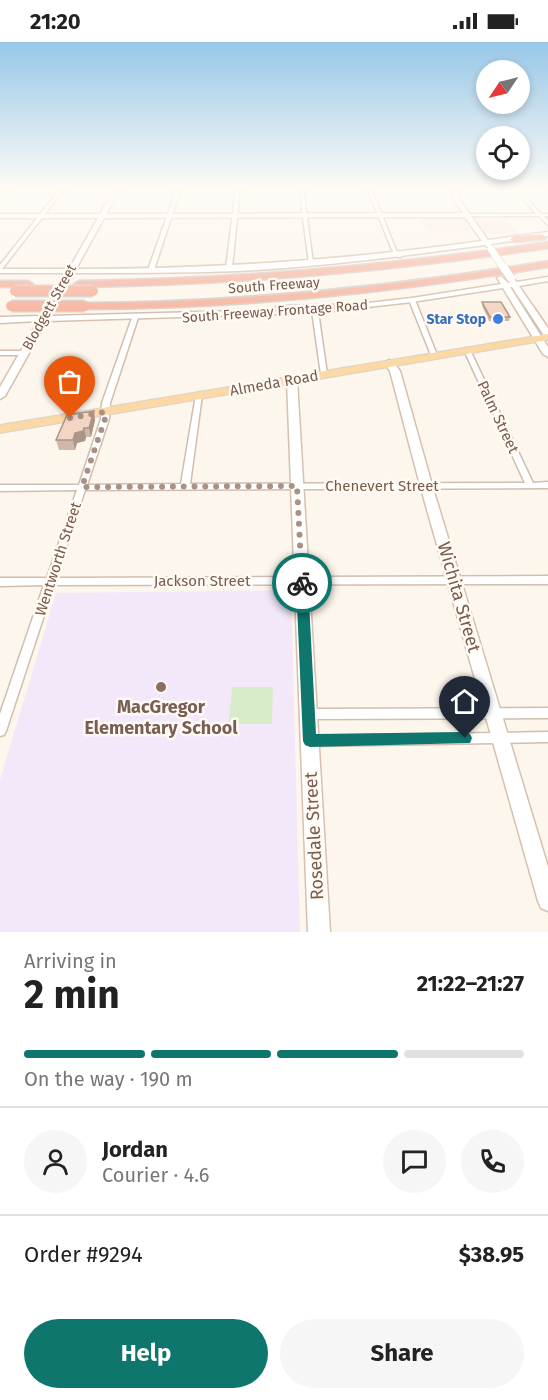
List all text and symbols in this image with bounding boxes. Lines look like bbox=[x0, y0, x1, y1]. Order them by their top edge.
text: 21:20 bbox=[30, 8, 81, 35]
north arrow bbox=[476, 60, 530, 114]
map controls bbox=[476, 60, 530, 180]
button: locate bbox=[476, 126, 530, 180]
street label: Blodgett Street bbox=[19, 260, 80, 353]
street label: South Freeway bbox=[228, 274, 320, 297]
street label: South Freeway Frontage Road bbox=[182, 297, 369, 326]
place label: Star Stop bbox=[426, 311, 486, 328]
marker: Star Stop bbox=[491, 312, 505, 326]
pin bbox=[44, 356, 95, 418]
icon: bag bbox=[53, 365, 86, 398]
street label: Almeda Road bbox=[228, 366, 320, 400]
street label: Palm Street bbox=[473, 378, 523, 457]
street label: Chenevert Street bbox=[325, 477, 439, 495]
street label: Wentworth Street bbox=[31, 499, 85, 618]
street label: Wichita Street bbox=[433, 539, 485, 655]
courier bbox=[272, 553, 332, 613]
icon: bike bbox=[286, 567, 319, 600]
street label: Jackson Street bbox=[154, 572, 251, 590]
pin bbox=[439, 676, 490, 738]
marker: MacGregor Elementary School bbox=[154, 680, 168, 694]
icon: home bbox=[448, 685, 481, 718]
place label: MacGregor Elementary School bbox=[84, 696, 238, 739]
street label: Rosedale Street bbox=[300, 771, 328, 901]
text: Arriving in bbox=[24, 949, 117, 973]
text: 21:22–21:27 bbox=[417, 970, 524, 997]
text: 2 min bbox=[24, 972, 120, 1018]
text: On the way · 190 m bbox=[24, 1067, 193, 1091]
button: person bbox=[24, 1130, 87, 1193]
button: chat bbox=[383, 1130, 446, 1193]
button: phone bbox=[461, 1130, 524, 1193]
text: Jordan bbox=[102, 1136, 168, 1163]
text: Courier · 4.6 bbox=[102, 1163, 209, 1187]
text: Order #9294 bbox=[24, 1241, 143, 1268]
text: $38.95 bbox=[459, 1241, 524, 1268]
button: Help bbox=[24, 1319, 268, 1388]
button: Share bbox=[280, 1319, 524, 1388]

